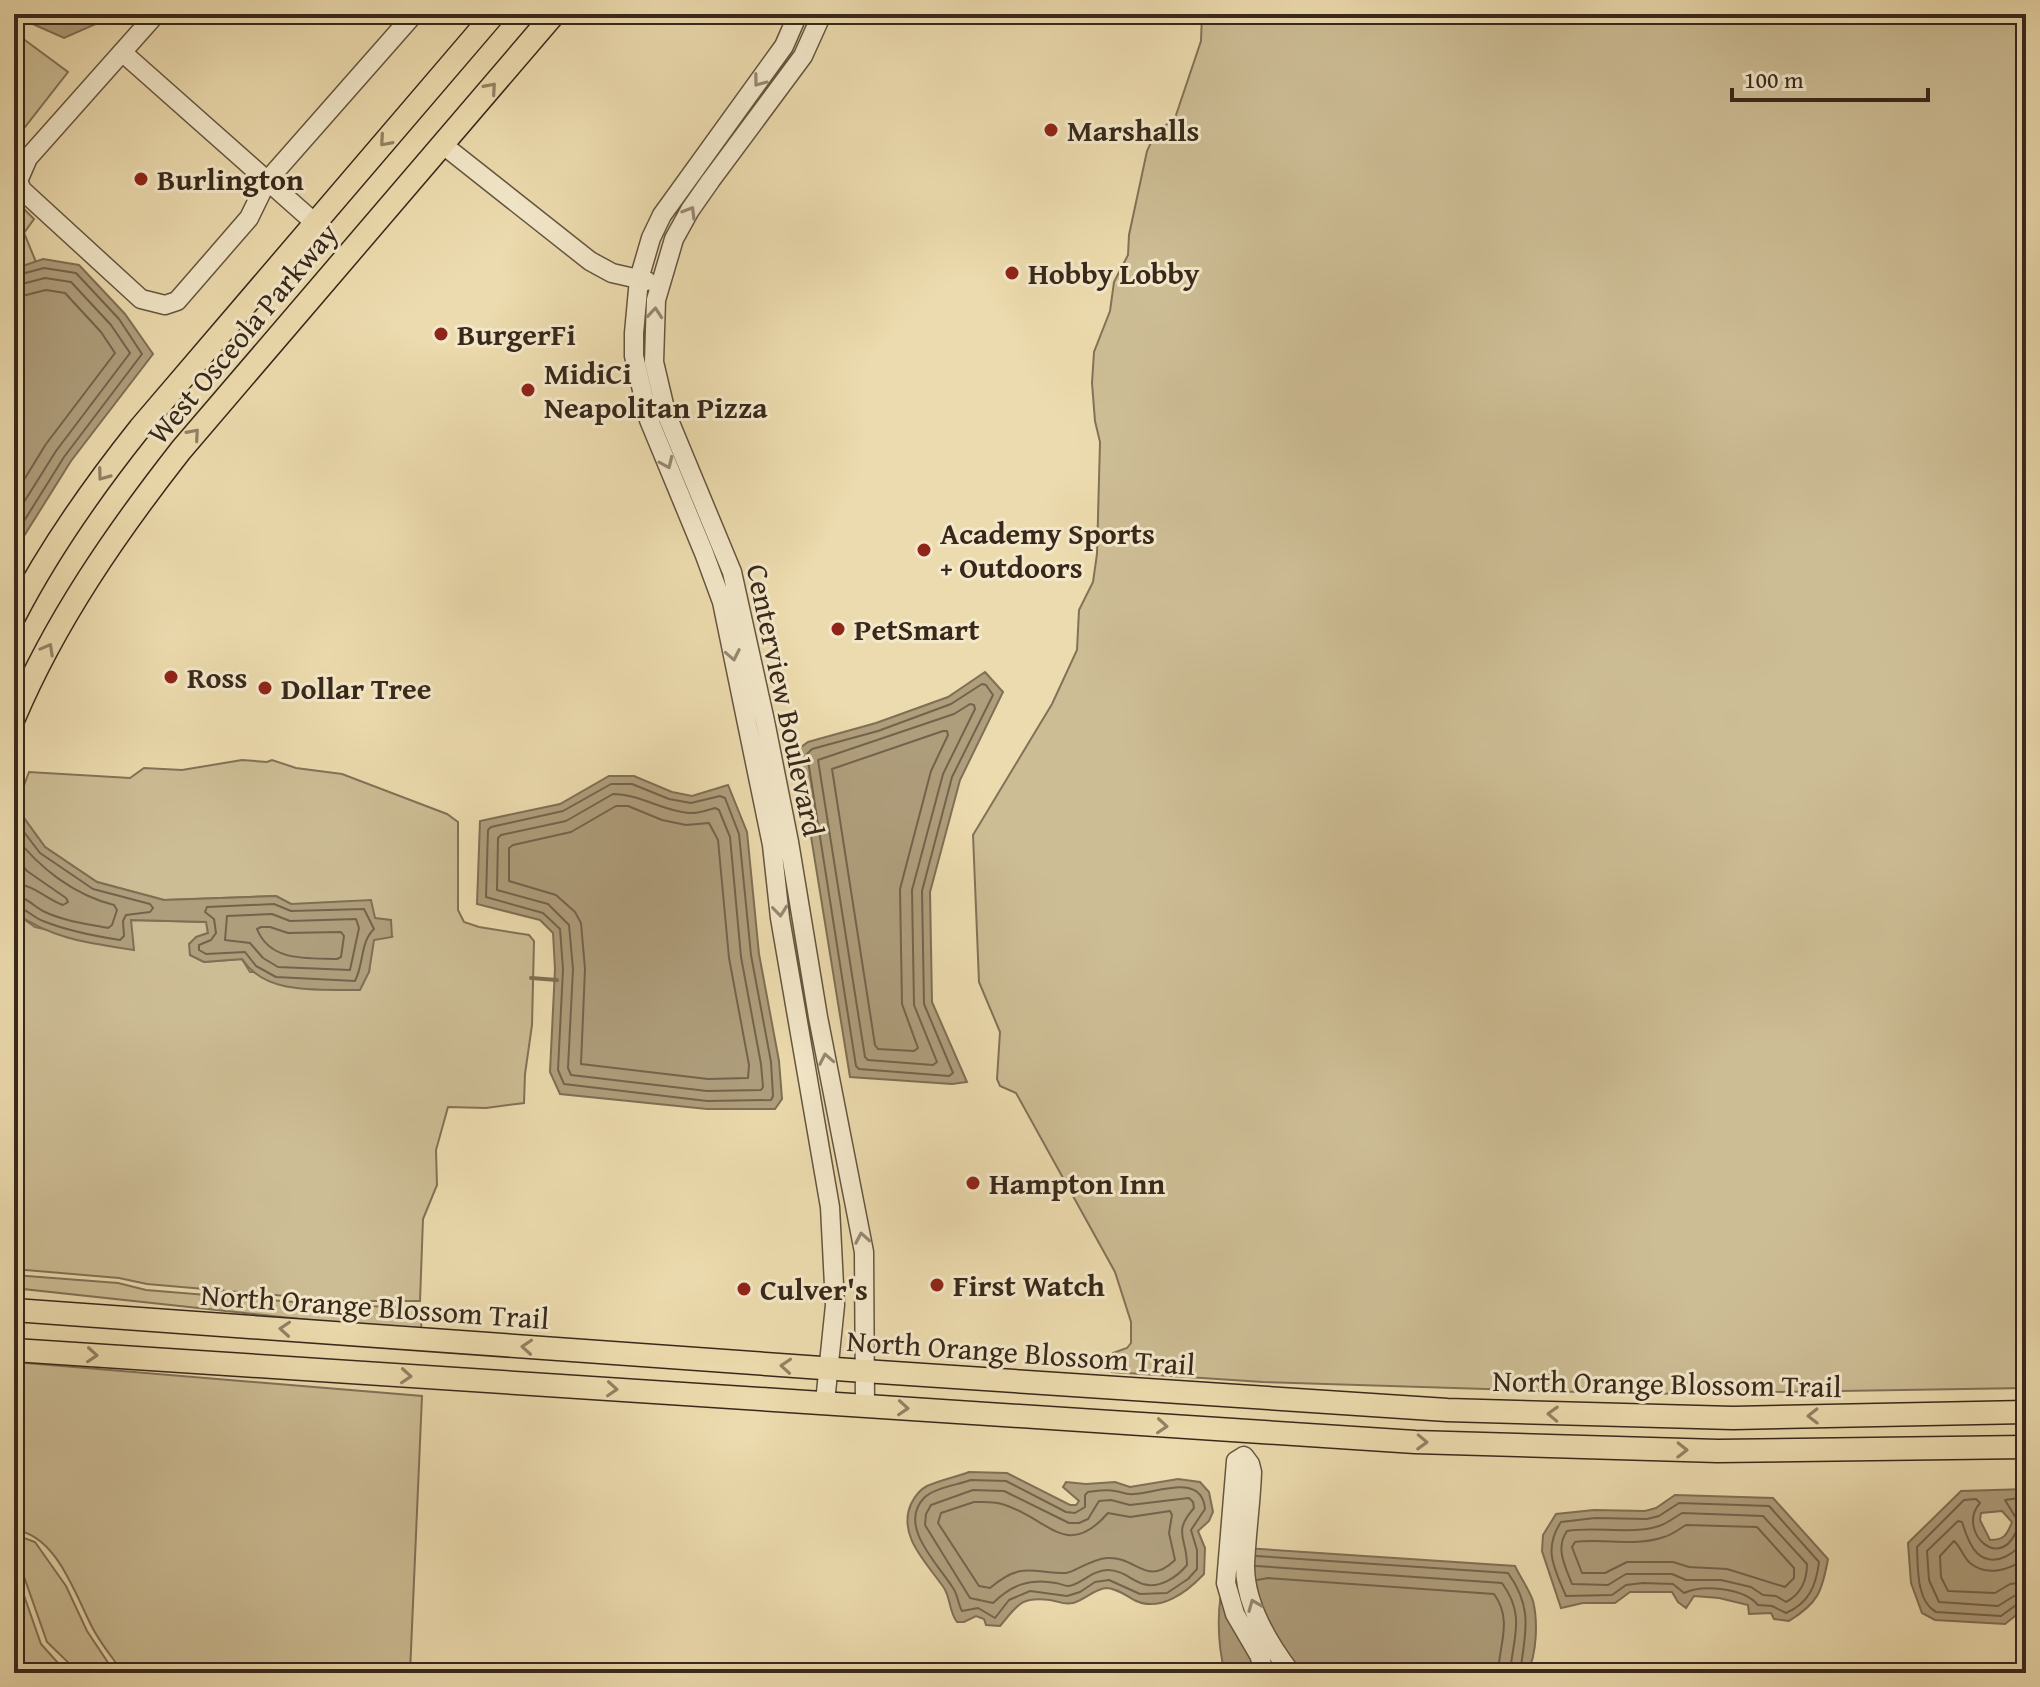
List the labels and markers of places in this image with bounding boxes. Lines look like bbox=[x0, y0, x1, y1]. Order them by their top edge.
place label: Marshalls bbox=[1067, 108, 1199, 152]
marker: Marshalls bbox=[1042, 121, 1060, 139]
place label: Burlington bbox=[157, 157, 304, 201]
marker: Burlington bbox=[132, 170, 150, 188]
place label: Hobby Lobby bbox=[1028, 251, 1200, 295]
marker: Hobby Lobby bbox=[1003, 264, 1021, 282]
place label: BurgerFi bbox=[457, 312, 576, 356]
marker: BurgerFi bbox=[432, 325, 450, 343]
place label: MidiCi Neapolitan Pizza bbox=[544, 351, 768, 429]
marker: MidiCi Neapolitan Pizza bbox=[519, 381, 537, 399]
place label: Academy Sports + Outdoors bbox=[940, 511, 1155, 589]
marker: Academy Sports + Outdoors bbox=[915, 541, 933, 559]
place label: PetSmart bbox=[854, 607, 980, 651]
marker: PetSmart bbox=[829, 620, 847, 638]
place label: Ross bbox=[187, 655, 247, 699]
place label: Dollar Tree bbox=[281, 666, 431, 710]
marker: Ross bbox=[162, 668, 180, 686]
marker: Dollar Tree bbox=[256, 679, 274, 697]
place label: Hampton Inn bbox=[989, 1161, 1165, 1205]
marker: Hampton Inn bbox=[964, 1174, 982, 1192]
place label: First Watch bbox=[953, 1263, 1105, 1307]
place label: Culver's bbox=[760, 1267, 868, 1311]
marker: First Watch bbox=[928, 1276, 946, 1294]
marker: Culver's bbox=[735, 1280, 753, 1298]

